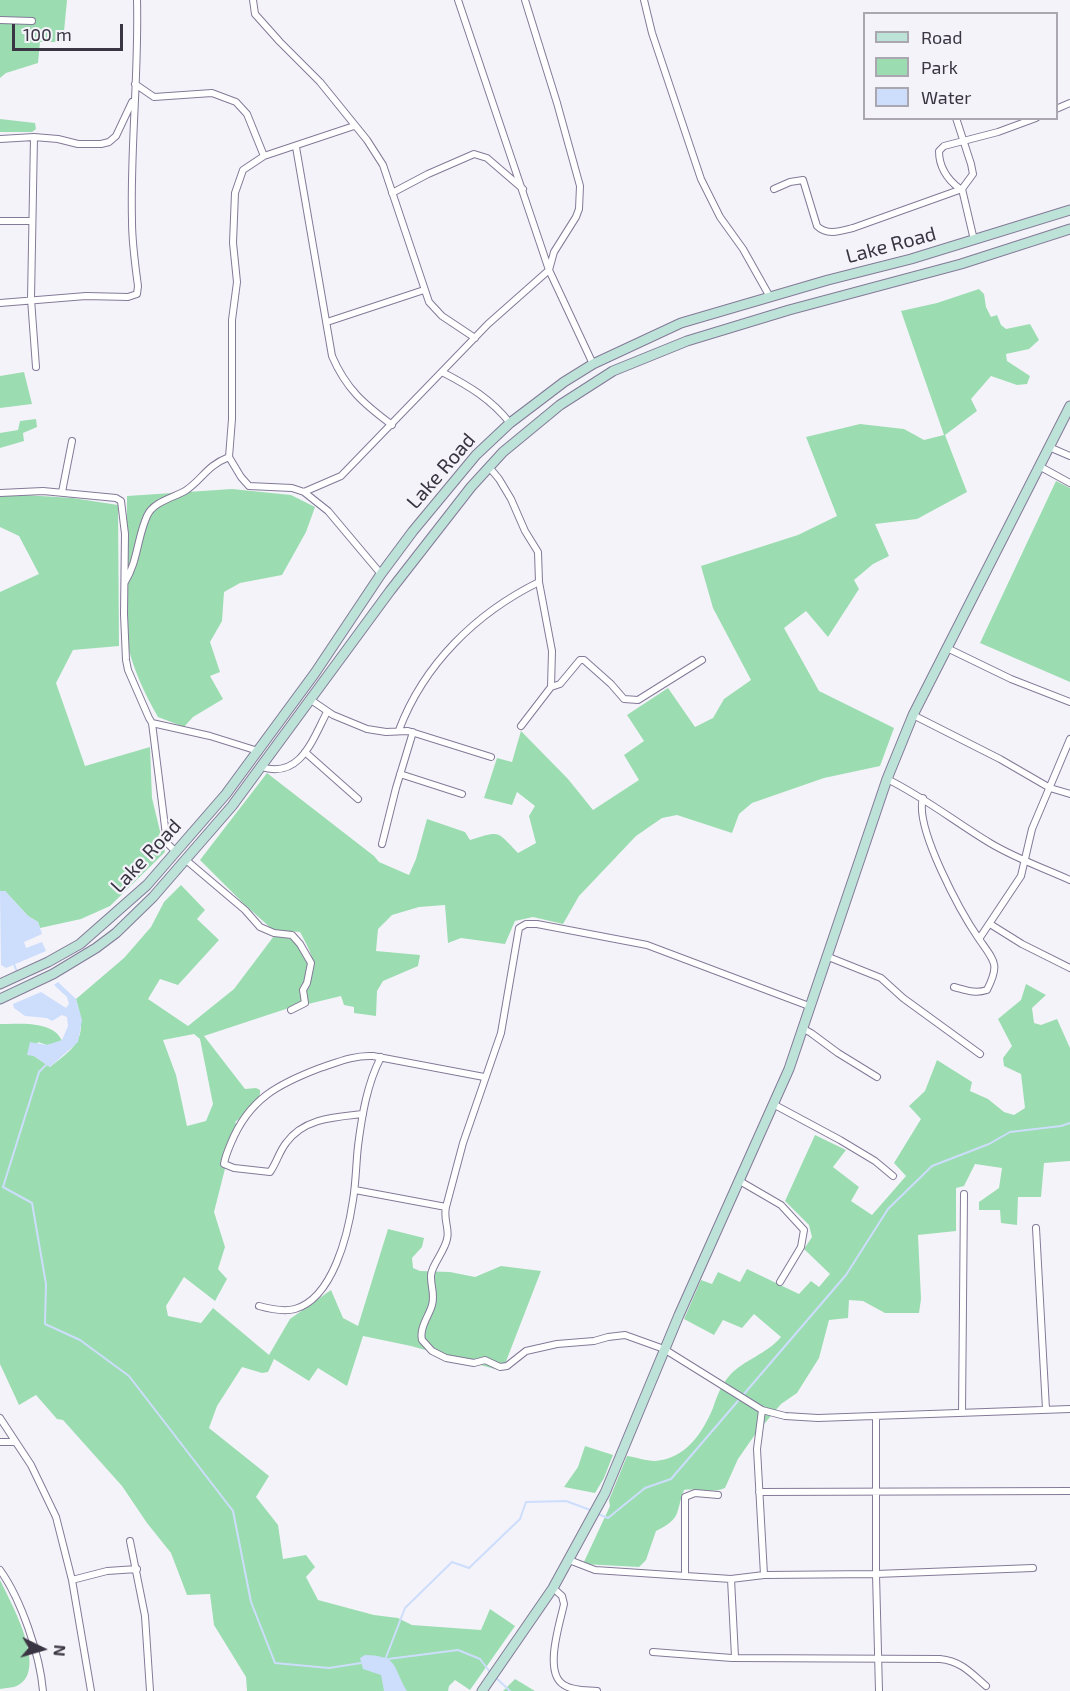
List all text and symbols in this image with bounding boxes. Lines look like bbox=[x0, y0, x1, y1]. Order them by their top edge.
scale bar bbox=[15, 12, 126, 50]
legend bbox=[863, 12, 1058, 120]
text: 100 m bbox=[23, 23, 72, 45]
text: Road bbox=[921, 26, 962, 48]
text: Park bbox=[921, 56, 958, 78]
text: Water bbox=[921, 86, 971, 108]
street label: Lake Road bbox=[843, 221, 939, 269]
street label: Lake Road bbox=[402, 428, 480, 514]
street label: Lake Road bbox=[106, 814, 186, 898]
north arrow bbox=[12, 1619, 72, 1679]
text: N bbox=[50, 1644, 70, 1657]

